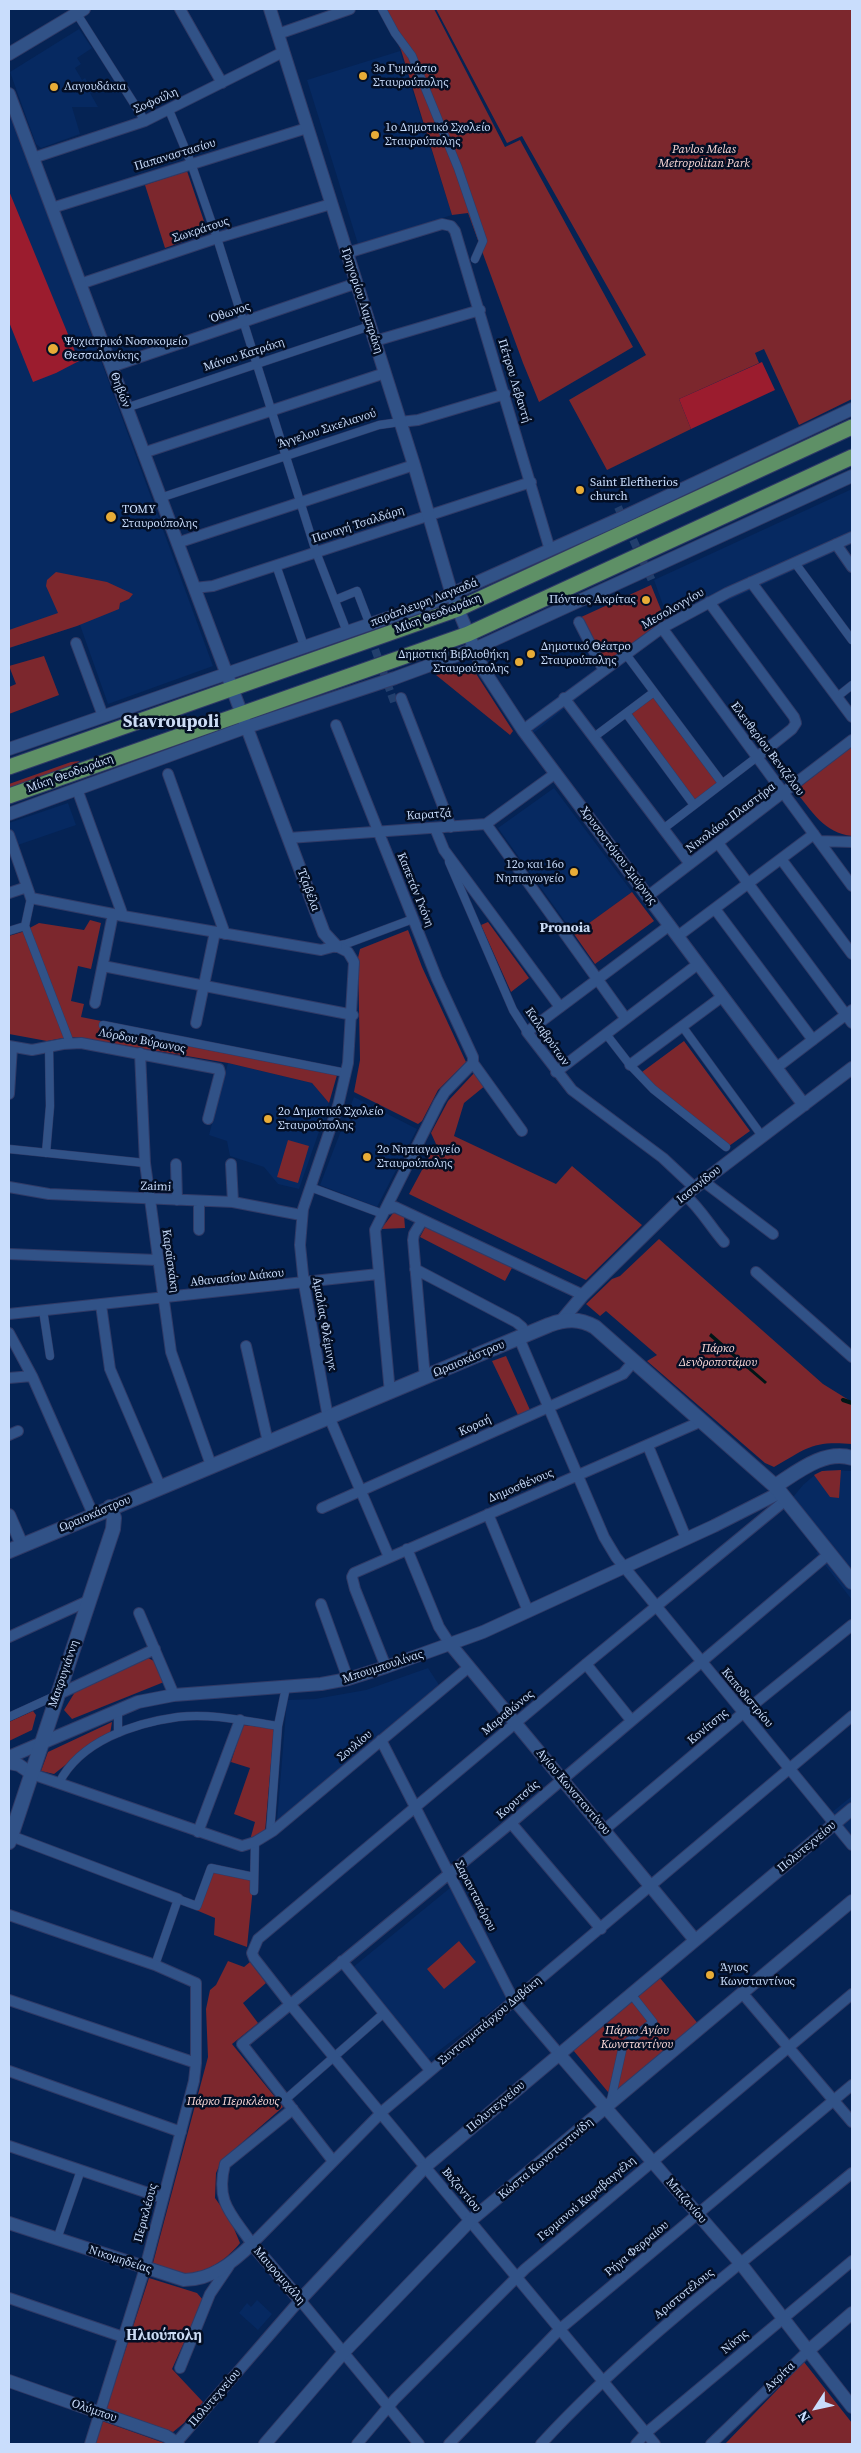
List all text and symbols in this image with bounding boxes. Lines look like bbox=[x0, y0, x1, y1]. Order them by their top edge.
place label: 3ο Γυμνάσιο Σταυρούπολης bbox=[373, 62, 449, 90]
marker: 3ο Γυμνάσιο Σταυρούπολης bbox=[357, 70, 369, 82]
place label: Λαγουδάκια bbox=[64, 80, 126, 94]
marker: Λαγουδάκια bbox=[48, 81, 60, 93]
street label: Σοφούλη bbox=[132, 85, 180, 117]
place label: 1ο Δημοτικό Σχολείο Σταυρούπολης bbox=[385, 121, 491, 149]
marker: 1ο Δημοτικό Σχολείο Σταυρούπολης bbox=[369, 129, 381, 141]
street label: Παπαναστασίου bbox=[132, 136, 218, 174]
park label: Pavlos Melas Metropolitan Park bbox=[658, 143, 750, 171]
street label: Σωκράτους bbox=[171, 214, 231, 246]
street label: Γρηγορίου Λαμπράκη bbox=[338, 246, 386, 356]
street label: Όθωνος bbox=[208, 299, 252, 327]
place label: Ψυχιατρικό Νοσοκομείο Θεσσαλονίκης bbox=[64, 335, 188, 363]
street label: Μάνου Κατράκη bbox=[202, 335, 286, 375]
street label: Πέτρου Λεβαντή bbox=[494, 337, 534, 425]
marker: Ψυχιατρικό Νοσοκομείο Θεσσαλονίκης bbox=[46, 342, 60, 356]
street label: Θηβών bbox=[107, 370, 133, 410]
street label: Άγγελου Σικελιανού bbox=[276, 406, 378, 452]
place label: Saint Eleftherios church bbox=[590, 476, 678, 504]
marker: Saint Eleftherios church bbox=[574, 484, 586, 496]
place label: ΤΟΜΥ Σταυρούπολης bbox=[122, 503, 198, 531]
street label: Παναγή Τσαλδάρη bbox=[310, 503, 406, 547]
marker: ΤΟΜΥ Σταυρούπολης bbox=[104, 510, 118, 524]
street label: παράπλευρη Λαγκαδά bbox=[368, 576, 480, 630]
street label: Μεσολογγίου bbox=[639, 585, 707, 633]
street label: Μίκη Θεοδωράκη bbox=[393, 591, 483, 637]
place label: Πόντιος Ακρίτας bbox=[549, 593, 636, 607]
marker: Πόντιος Ακρίτας bbox=[640, 594, 652, 606]
place label: Δημοτικό Θέατρο Σταυρούπολης bbox=[541, 640, 631, 668]
place label: Δημοτική Βιβλιοθήκη Σταυρούπολης bbox=[398, 648, 509, 676]
marker: Δημοτικό Θέατρο Σταυρούπολης bbox=[525, 648, 537, 660]
marker: Δημοτική Βιβλιοθήκη Σταυρούπολης bbox=[513, 656, 525, 668]
street label: Ελευθερίου Βενιζέλου bbox=[727, 699, 807, 799]
district label: Stavroupoli bbox=[123, 711, 219, 733]
street label: Μίκη Θεοδωράκη bbox=[25, 752, 115, 796]
street label: Νικολάου Πλαστήρα bbox=[684, 780, 778, 856]
street label: Χρυσοστόμου Σμύρνης bbox=[576, 804, 660, 908]
street label: Καρατζά bbox=[406, 806, 452, 824]
street label: Καπετάν Γκόνη bbox=[393, 851, 437, 929]
place label: 12ο και 16ο Νηπιαγωγείο bbox=[496, 858, 564, 886]
marker: 12ο και 16ο Νηπιαγωγείο bbox=[568, 866, 580, 878]
street label: Τζαβέλα bbox=[294, 867, 322, 913]
district label: Pronoia bbox=[539, 920, 591, 936]
street label: Καλαβρύτων bbox=[522, 1005, 572, 1069]
street label: Λόρδου Βύρωνος bbox=[97, 1025, 187, 1057]
place label: 2ο Δημοτικό Σχολείο Σταυρούπολης bbox=[278, 1105, 384, 1133]
marker: 2ο Δημοτικό Σχολείο Σταυρούπολης bbox=[262, 1113, 274, 1125]
place label: 2ο Νηπιαγωγείο Σταυρούπολης bbox=[377, 1143, 460, 1171]
marker: 2ο Νηπιαγωγείο Σταυρούπολης bbox=[361, 1151, 373, 1163]
street label: Ιασονίδου bbox=[674, 1163, 724, 1207]
street label: Zaimi bbox=[140, 1179, 172, 1195]
street label: Καραϊσκάκη bbox=[158, 1228, 182, 1294]
street label: Αθανασίου Διάκου bbox=[189, 1266, 285, 1290]
street label: Αμαλίας Φλέμινγκ bbox=[309, 1276, 339, 1372]
street label: Ωραιοκάστρου bbox=[431, 1338, 507, 1380]
park label: Πάρκο Δενδροποτάμου bbox=[679, 1342, 757, 1370]
street label: Κοραή bbox=[457, 1413, 493, 1439]
street label: Δημοσθένους bbox=[486, 1466, 556, 1506]
street label: Ωραιοκάστρου bbox=[57, 1493, 133, 1535]
street label: Μακρυγιάννη bbox=[46, 1638, 82, 1710]
street label: Μπουμπουλίνας bbox=[341, 1647, 425, 1687]
street label: Καποδιστρίου bbox=[718, 1666, 776, 1730]
street label: Μαραθώνος bbox=[479, 1687, 537, 1739]
street label: Κονίτσης bbox=[685, 1706, 731, 1748]
street label: Σουλίου bbox=[335, 1727, 375, 1765]
street label: Αγίου Κωνσταντίνου bbox=[533, 1746, 613, 1838]
street label: Κορυτσάς bbox=[494, 1778, 542, 1822]
street label: Πολυτεχνείου bbox=[775, 1818, 839, 1876]
street label: Σαρανταπόρου bbox=[451, 1858, 499, 1934]
place label: Άγιος Κωνσταντίνος bbox=[720, 1961, 795, 1989]
marker: Άγιος Κωνσταντίνος bbox=[704, 1969, 716, 1981]
street label: Συνταγματάρχου Δαβάκη bbox=[436, 1974, 544, 2068]
park label: Πάρκο Αγίου Κωνσταντίνου bbox=[601, 2024, 673, 2052]
street label: Πολυτεχνείου bbox=[464, 2078, 528, 2136]
park label: Πάρκο Περικλέους bbox=[187, 2095, 279, 2109]
street label: Κώστα Κωνσταντινίδη bbox=[496, 2115, 596, 2203]
street label: Γερμανού Καραβαγγέλη bbox=[535, 2154, 639, 2244]
street label: Βυζαντίου bbox=[438, 2165, 484, 2215]
street label: Μπιζανίου bbox=[663, 2176, 709, 2226]
street label: Περικλέους bbox=[131, 2182, 161, 2244]
street label: Ρήγα Φερραίου bbox=[602, 2218, 672, 2280]
street label: Νικομηδείας bbox=[87, 2243, 153, 2277]
street label: Μαυρομιχάλη bbox=[250, 2244, 308, 2308]
street label: Αριστοτέλους bbox=[651, 2266, 717, 2322]
district label: Ηλιούπολη bbox=[126, 2327, 202, 2345]
street label: Νίκης bbox=[719, 2327, 751, 2357]
street label: Ακρίτα bbox=[762, 2359, 798, 2395]
street label: Πολυτεχνείου bbox=[186, 2366, 244, 2430]
north arrow bbox=[791, 2383, 841, 2433]
street label: Ολύμπου bbox=[69, 2397, 119, 2425]
text: N bbox=[793, 2407, 815, 2427]

